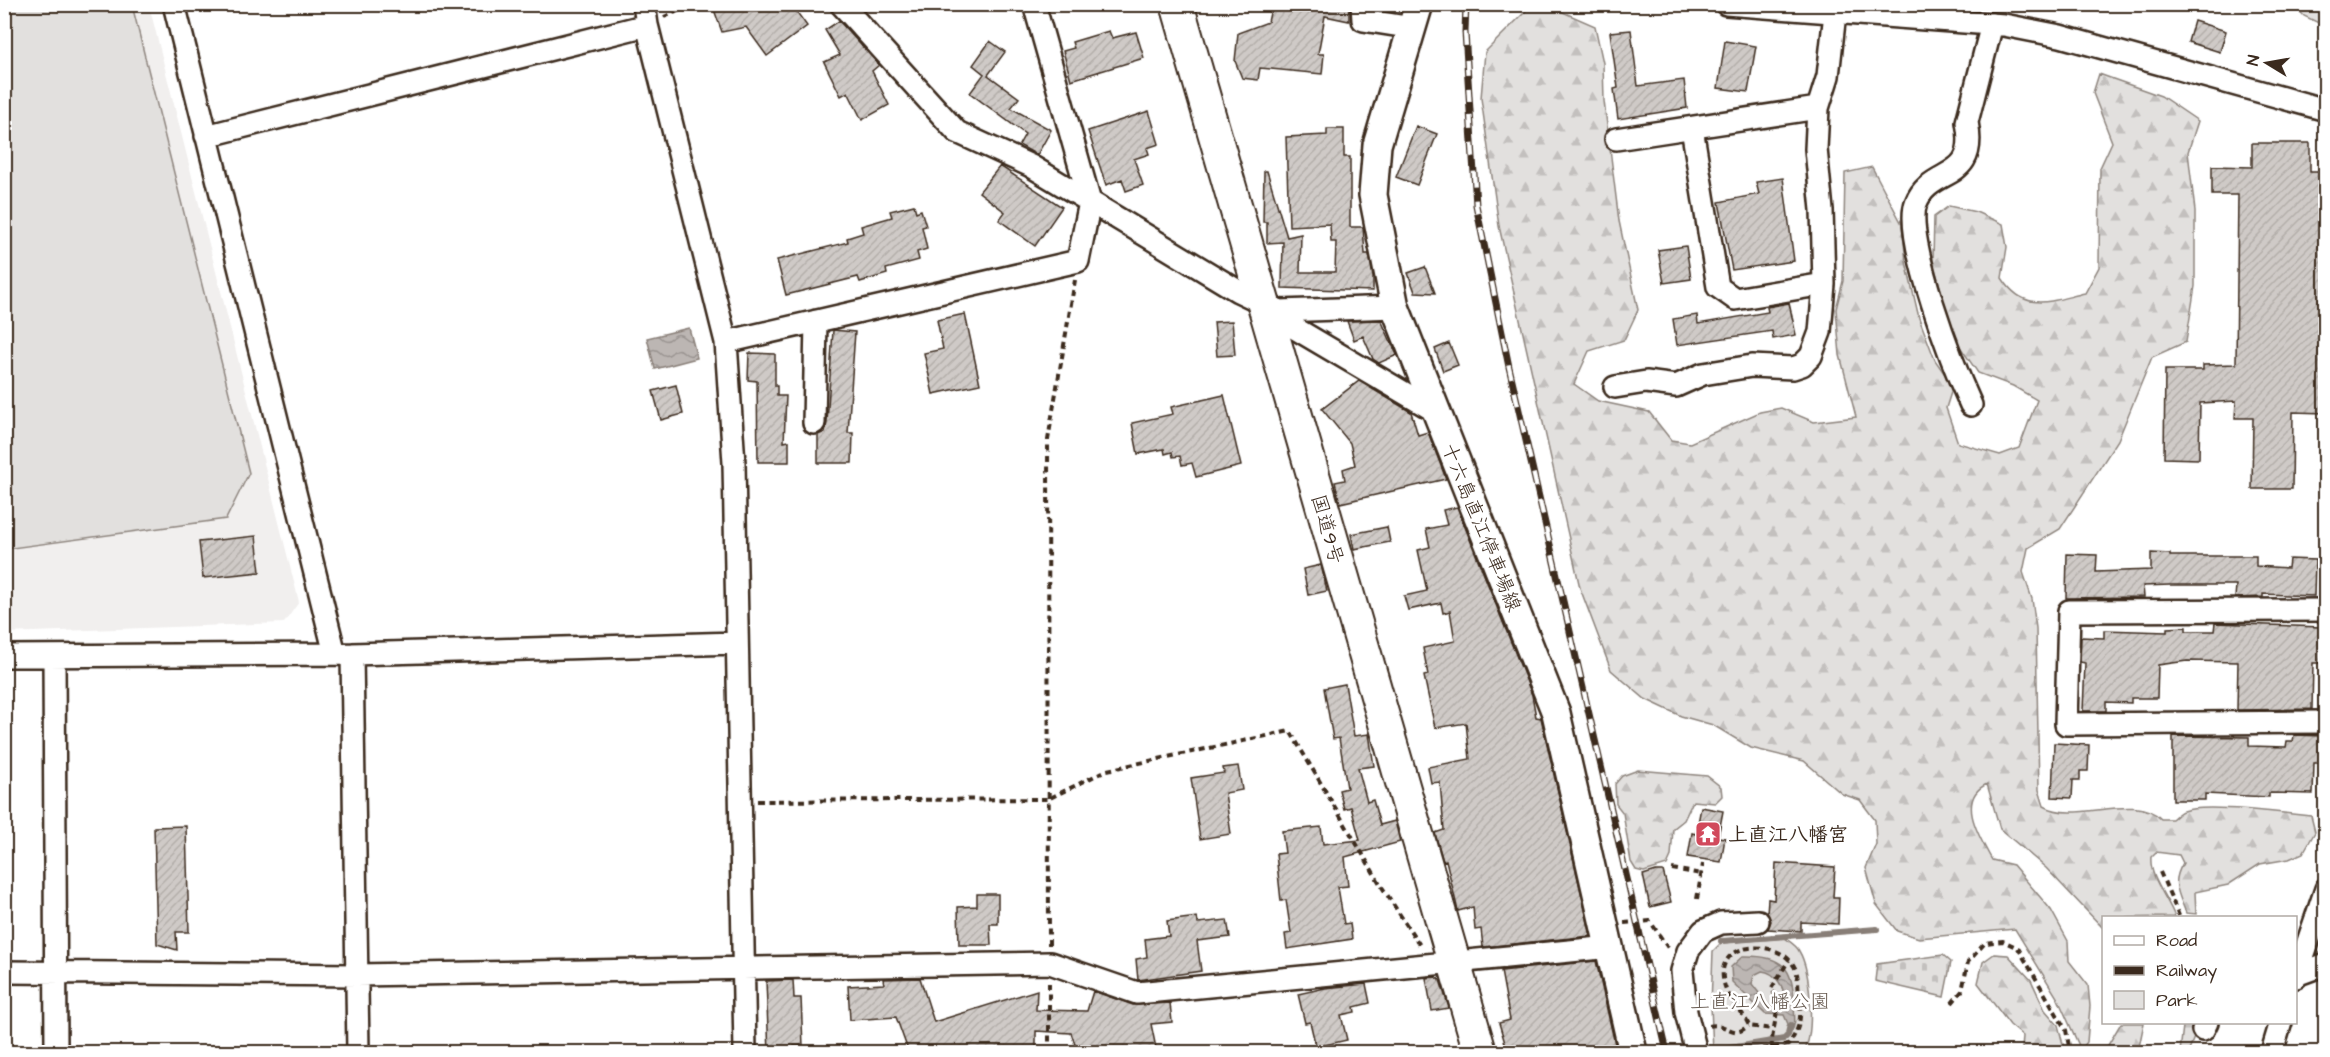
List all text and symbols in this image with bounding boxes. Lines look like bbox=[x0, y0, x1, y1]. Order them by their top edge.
north arrow bbox=[2237, 33, 2297, 93]
text: N bbox=[2242, 53, 2265, 67]
street label: 十六島直江停車場線 bbox=[1434, 439, 1528, 616]
street label: 国道9号 bbox=[1304, 491, 1350, 567]
temple icon: 上直江八幡宮 bbox=[1693, 819, 1723, 849]
place label: 上直江八幡宮 bbox=[1728, 821, 1848, 849]
legend bbox=[2102, 916, 2297, 1024]
text: Road bbox=[2156, 928, 2197, 953]
text: Railway bbox=[2156, 958, 2217, 984]
park label: 上直江八幡公園 bbox=[1690, 988, 1830, 1016]
text: Park bbox=[2156, 988, 2198, 1013]

